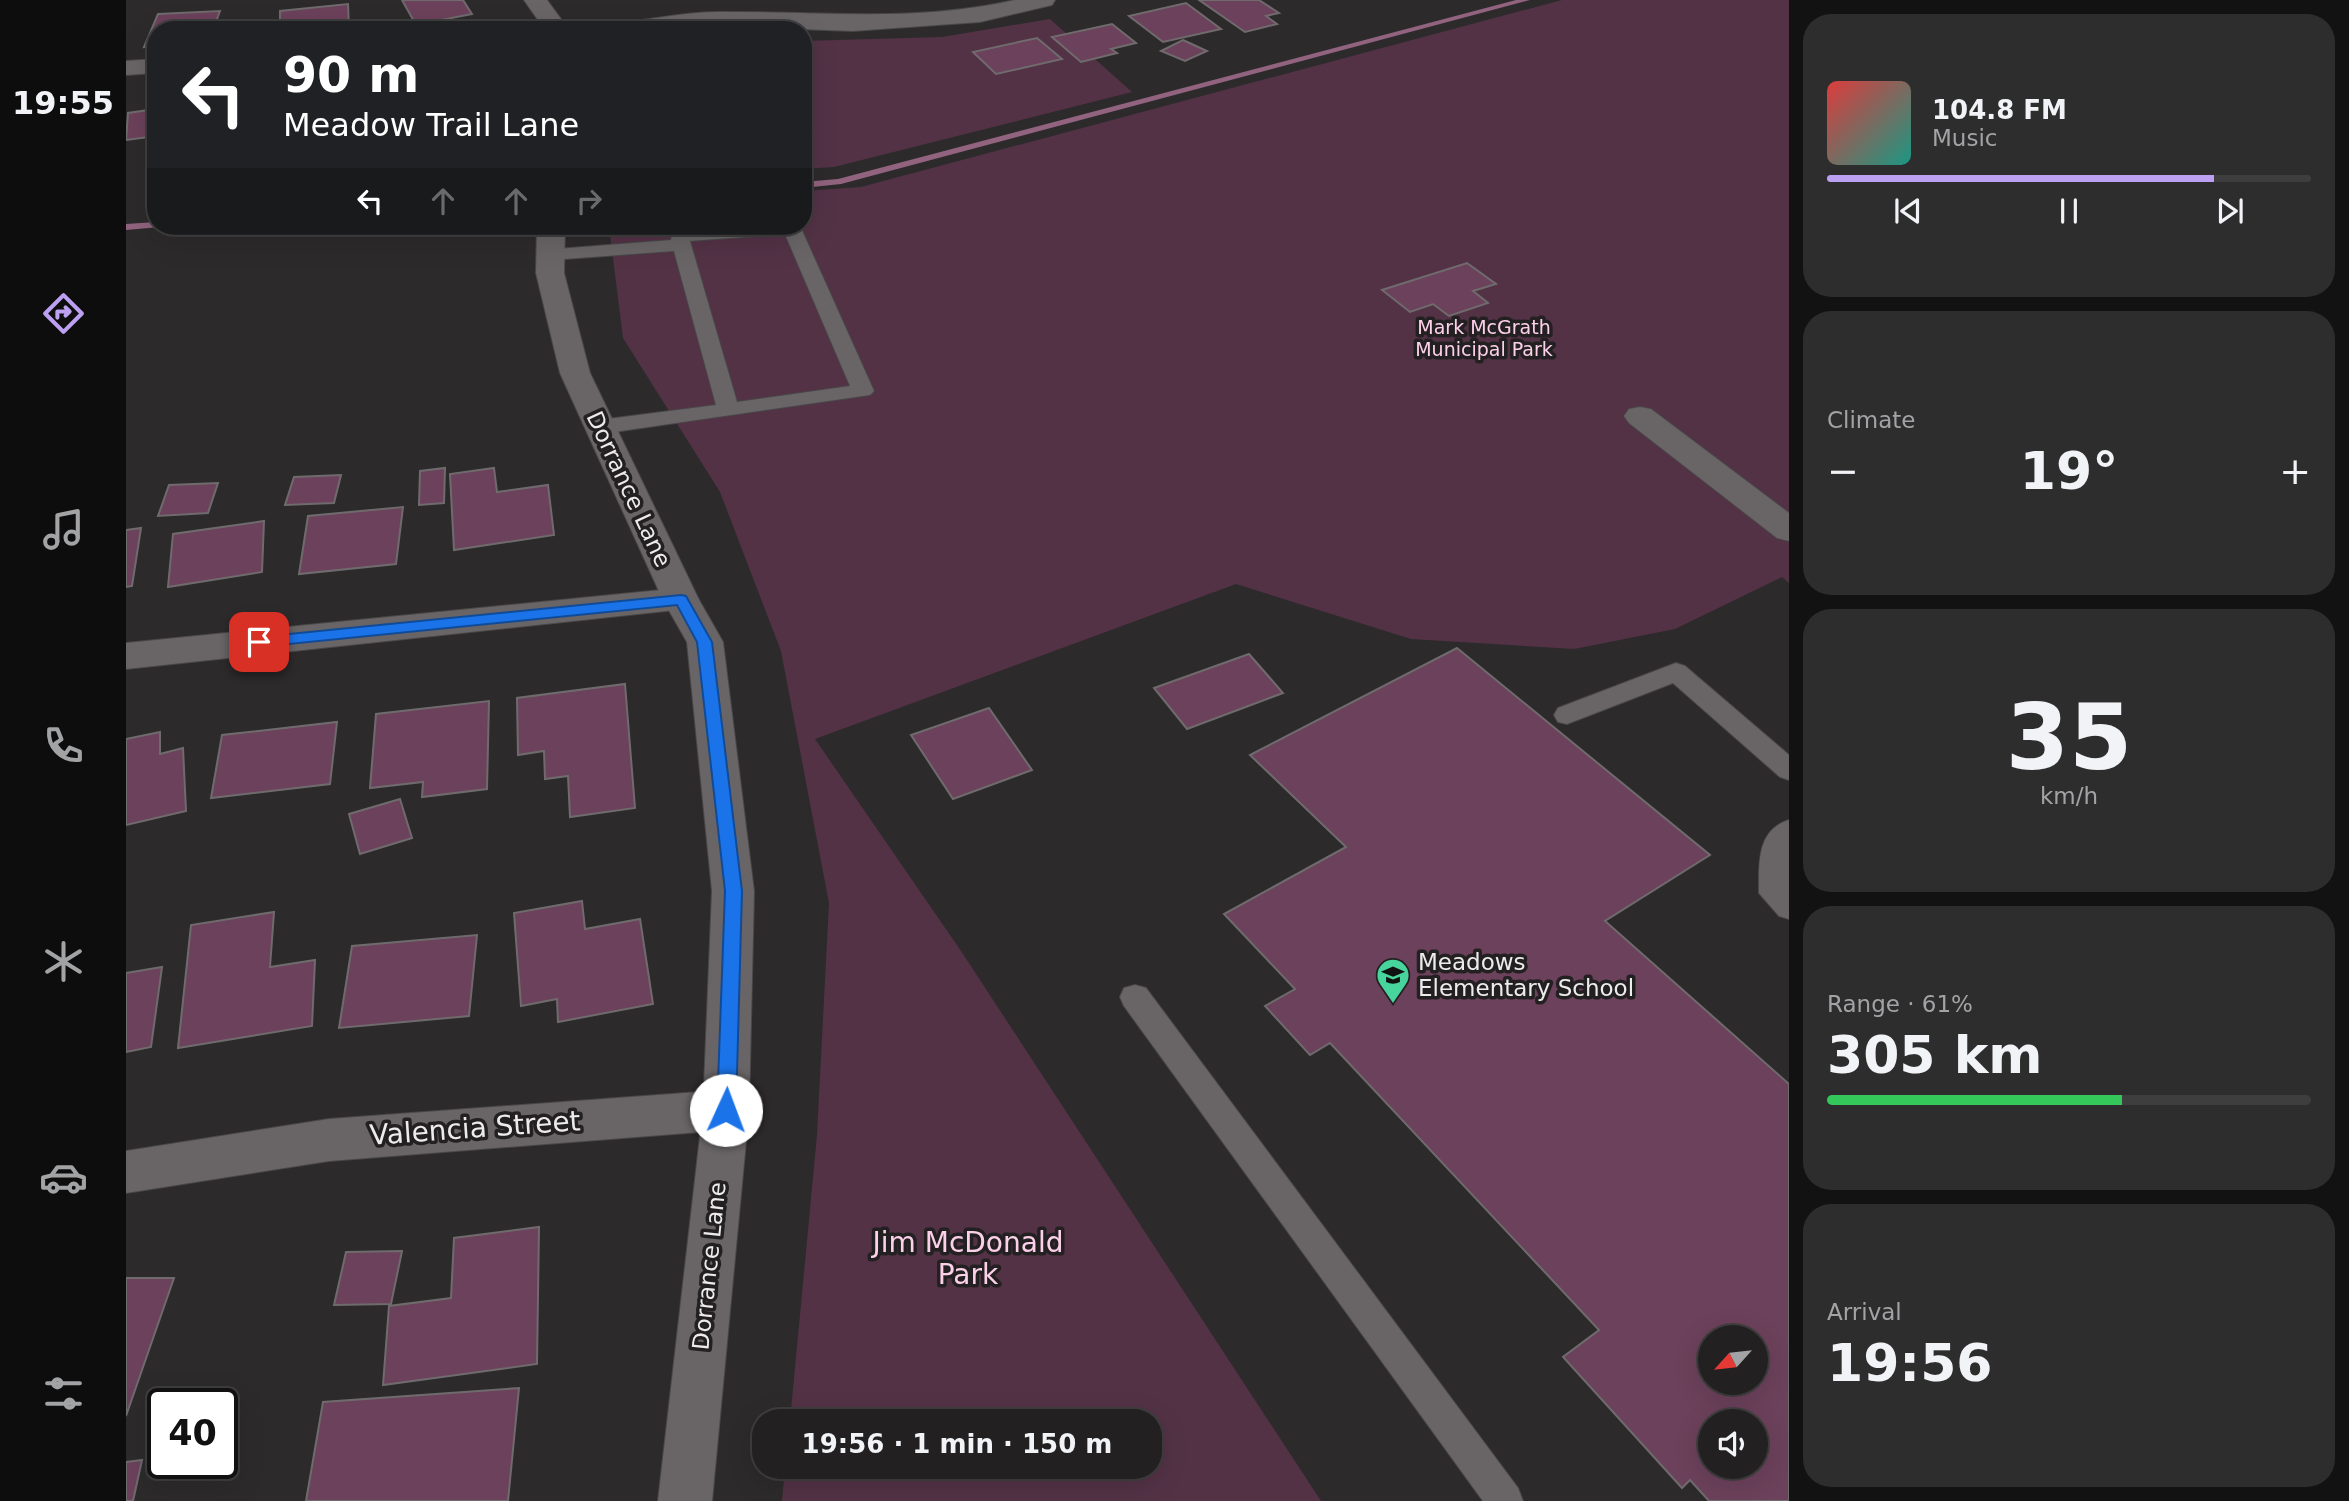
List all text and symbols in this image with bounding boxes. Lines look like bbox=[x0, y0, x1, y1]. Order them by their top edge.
text: 90 m bbox=[283, 47, 419, 104]
icon: left bbox=[168, 49, 259, 140]
text: 19:55 bbox=[12, 84, 114, 122]
text: 104.8 FM bbox=[1932, 95, 2067, 125]
text: Meadow Trail Lane bbox=[283, 106, 579, 144]
text: Music bbox=[1932, 125, 1997, 151]
icon: left bbox=[351, 182, 389, 220]
icon: ahead bbox=[424, 182, 462, 220]
icon: ahead bbox=[497, 182, 535, 220]
icon: right bbox=[570, 182, 608, 220]
icon: previous bbox=[1889, 192, 1927, 230]
icon: pause bbox=[2050, 192, 2088, 230]
icon: next bbox=[2211, 192, 2249, 230]
icon: directions bbox=[39, 289, 88, 338]
park label: Mark McGrath Municipal Park bbox=[1415, 316, 1553, 360]
street label: Dorrance Lane bbox=[582, 407, 676, 571]
text: Climate bbox=[1827, 407, 1916, 433]
text: 19° bbox=[2020, 441, 2118, 501]
text: − bbox=[1827, 449, 1859, 493]
text: + bbox=[2279, 449, 2311, 493]
icon: music bbox=[39, 505, 88, 554]
pin bbox=[229, 612, 289, 672]
icon: arrive bbox=[240, 623, 278, 661]
text: 35 bbox=[2006, 685, 2132, 790]
icon: phone bbox=[39, 721, 88, 770]
text: km/h bbox=[2040, 783, 2098, 809]
icon: climate bbox=[39, 937, 88, 986]
place label: Meadows Elementary School bbox=[1418, 949, 1634, 1001]
school or university icon: Meadows Elementary School bbox=[1374, 956, 1412, 1005]
text: Range · 61% bbox=[1827, 991, 1973, 1017]
text: 305 km bbox=[1827, 1025, 2042, 1085]
position arrow bbox=[689, 1073, 763, 1147]
street label: Valencia Street bbox=[369, 1104, 582, 1152]
icon: car bbox=[39, 1153, 88, 1202]
street label: Dorrance Lane bbox=[687, 1181, 731, 1351]
park label: Jim McDonald Park bbox=[871, 1226, 1063, 1291]
text: Arrival bbox=[1827, 1299, 1902, 1325]
north arrow bbox=[1698, 1325, 1768, 1395]
map controls bbox=[1698, 1325, 1768, 1479]
text: 19:56 bbox=[1827, 1333, 1993, 1393]
icon: filters bbox=[39, 1369, 88, 1418]
speed limit sign: 40 bbox=[147, 1388, 238, 1479]
button: sound bbox=[1698, 1409, 1768, 1479]
text: 19:56 · 1 min · 150 m bbox=[802, 1429, 1112, 1459]

